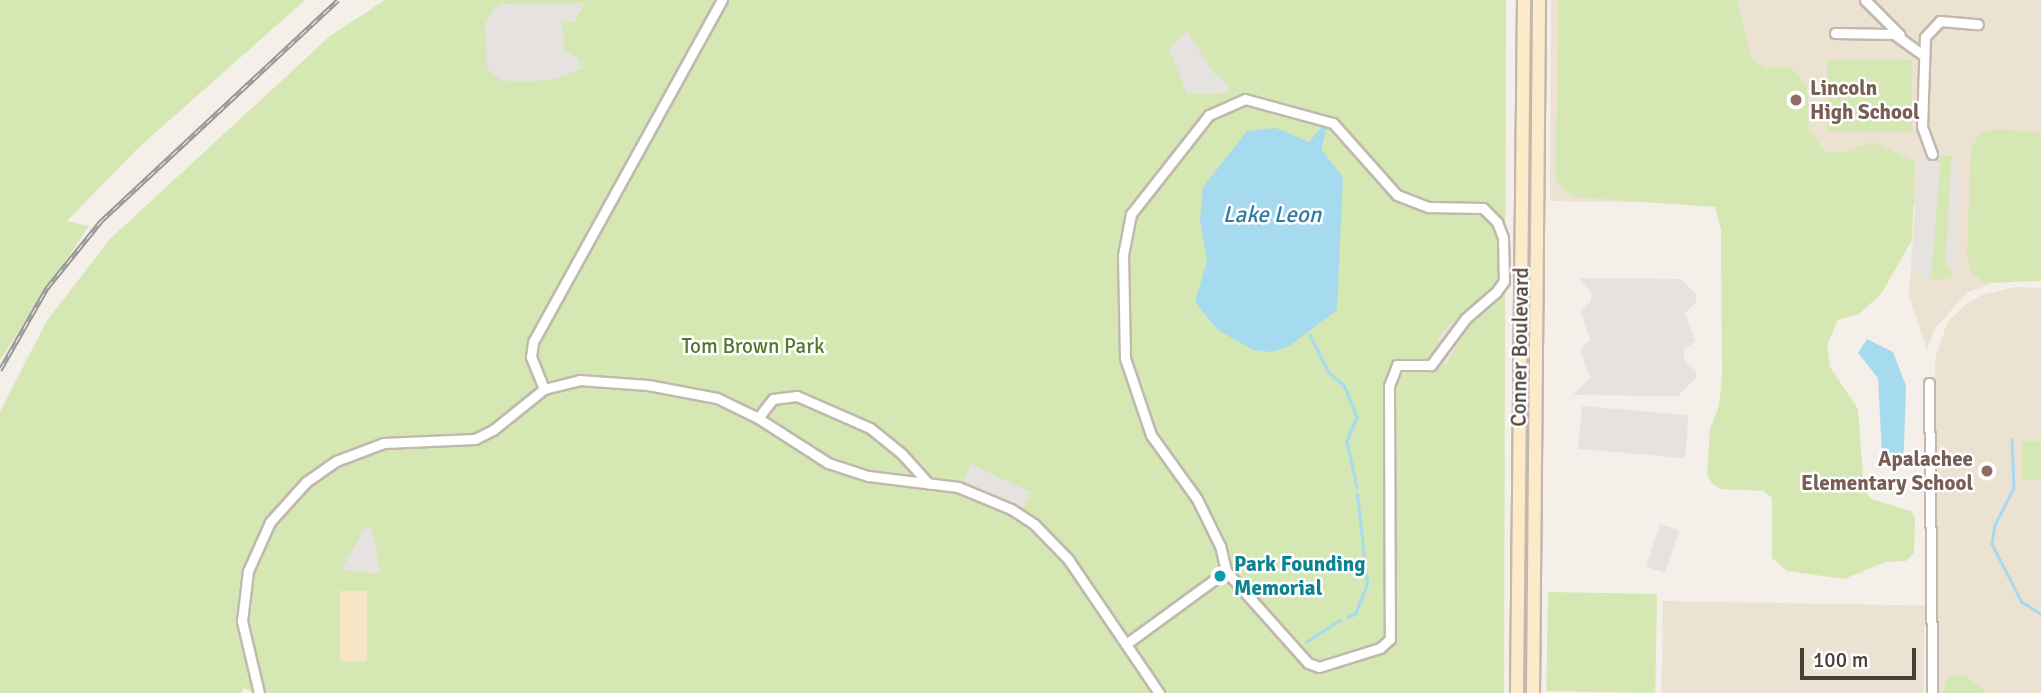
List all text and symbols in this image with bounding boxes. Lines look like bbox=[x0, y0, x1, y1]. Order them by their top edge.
place label: Lincoln High School bbox=[1810, 75, 1920, 125]
marker: Lincoln High School bbox=[1788, 92, 1804, 108]
water label: Lake Leon bbox=[1223, 201, 1321, 229]
street label: Conner Boulevard bbox=[1506, 267, 1534, 427]
park label: Tom Brown Park bbox=[682, 333, 824, 359]
place label: Apalachee Elementary School bbox=[1801, 446, 1973, 496]
marker: Apalachee Elementary School bbox=[1979, 463, 1995, 479]
place label: Park Founding Memorial bbox=[1234, 551, 1365, 601]
marker: Park Founding Memorial bbox=[1212, 568, 1228, 584]
scale bar bbox=[1803, 634, 1918, 678]
text: 100 m bbox=[1813, 647, 1868, 673]

